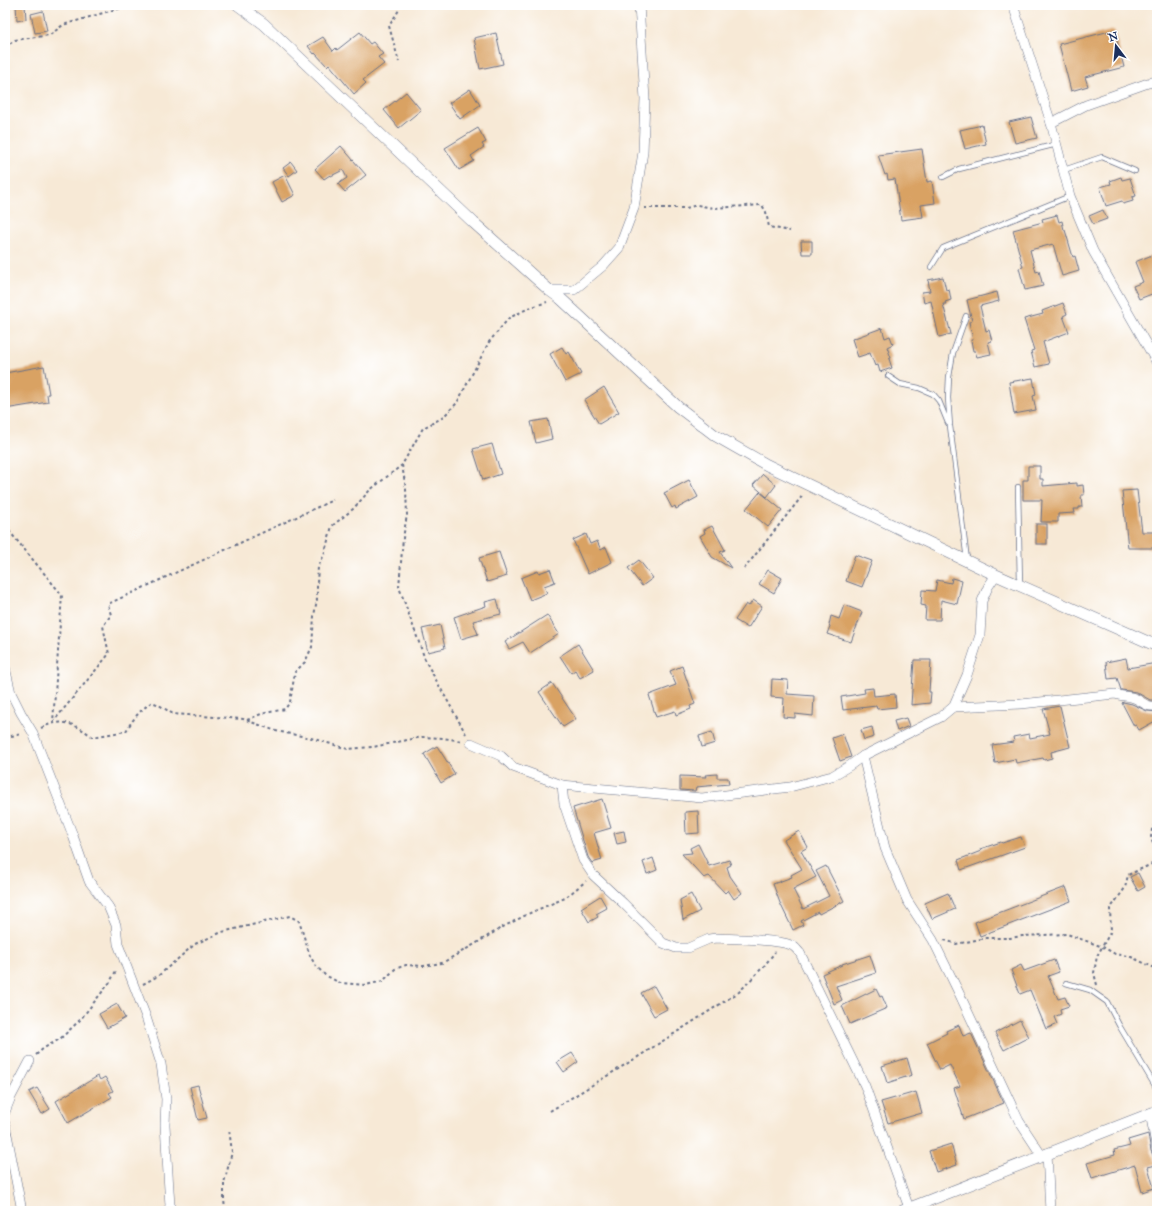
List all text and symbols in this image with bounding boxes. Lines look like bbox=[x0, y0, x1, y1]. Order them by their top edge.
north arrow bbox=[1096, 26, 1136, 66]
text: N bbox=[1107, 29, 1120, 44]

